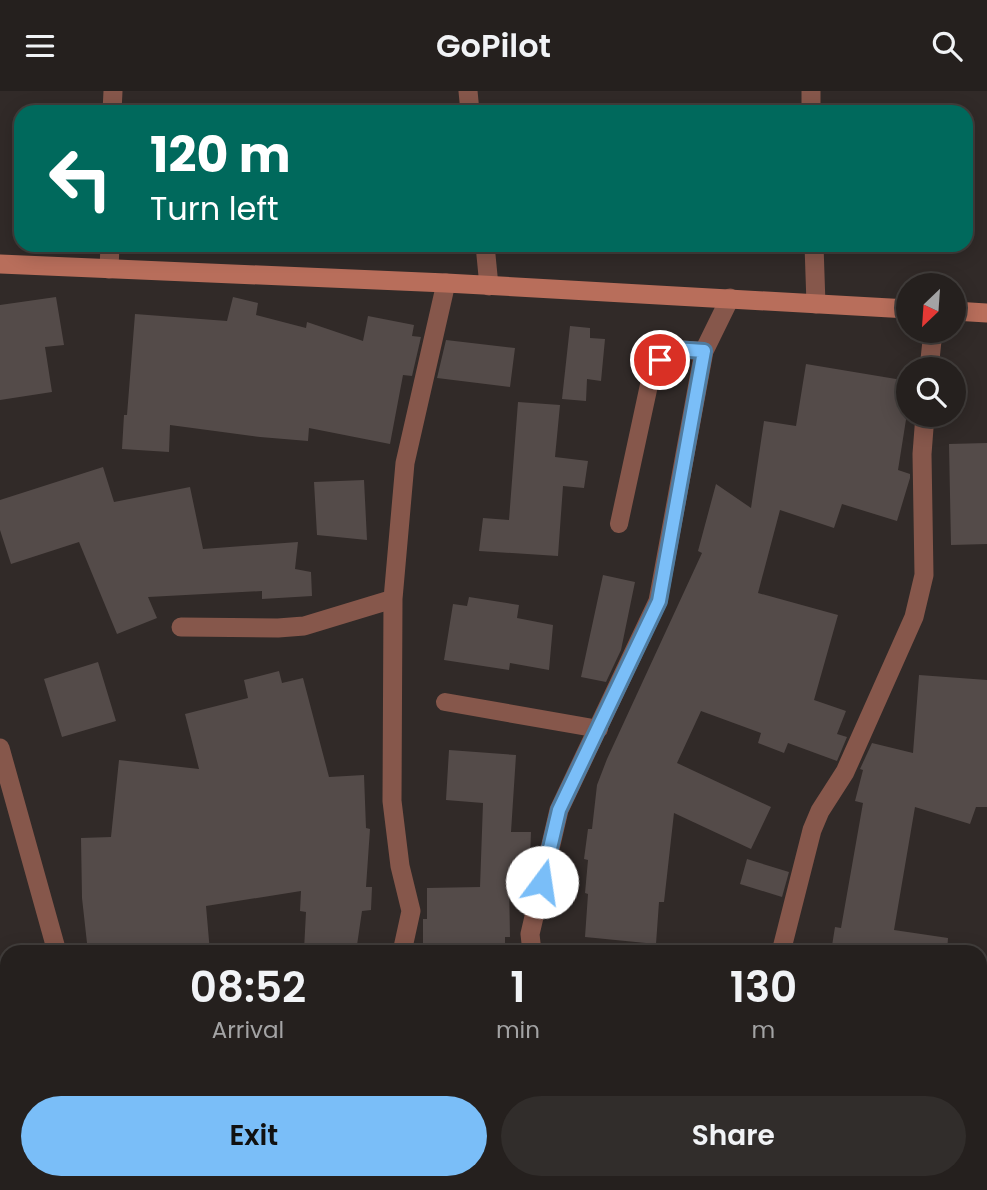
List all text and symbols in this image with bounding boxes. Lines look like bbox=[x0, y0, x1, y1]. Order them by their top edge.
text: GoPilot bbox=[436, 23, 551, 68]
icon: menu bbox=[21, 27, 59, 65]
icon: search bbox=[928, 27, 966, 65]
text: 120 m bbox=[150, 121, 291, 189]
icon: left bbox=[35, 133, 126, 224]
text: Turn left bbox=[150, 186, 279, 231]
north arrow bbox=[896, 273, 966, 343]
map controls bbox=[896, 273, 966, 427]
pin bbox=[630, 330, 690, 390]
icon: arrive bbox=[641, 341, 679, 379]
button: search bbox=[896, 357, 966, 427]
position arrow bbox=[505, 845, 579, 919]
text: 08:52 bbox=[190, 958, 306, 1017]
text: 1 bbox=[510, 958, 526, 1017]
text: 130 bbox=[730, 958, 797, 1017]
text: Arrival bbox=[212, 1014, 284, 1046]
text: min bbox=[496, 1014, 540, 1046]
text: m bbox=[752, 1014, 775, 1046]
button: Exit bbox=[21, 1096, 487, 1176]
button: Share bbox=[501, 1096, 966, 1176]

